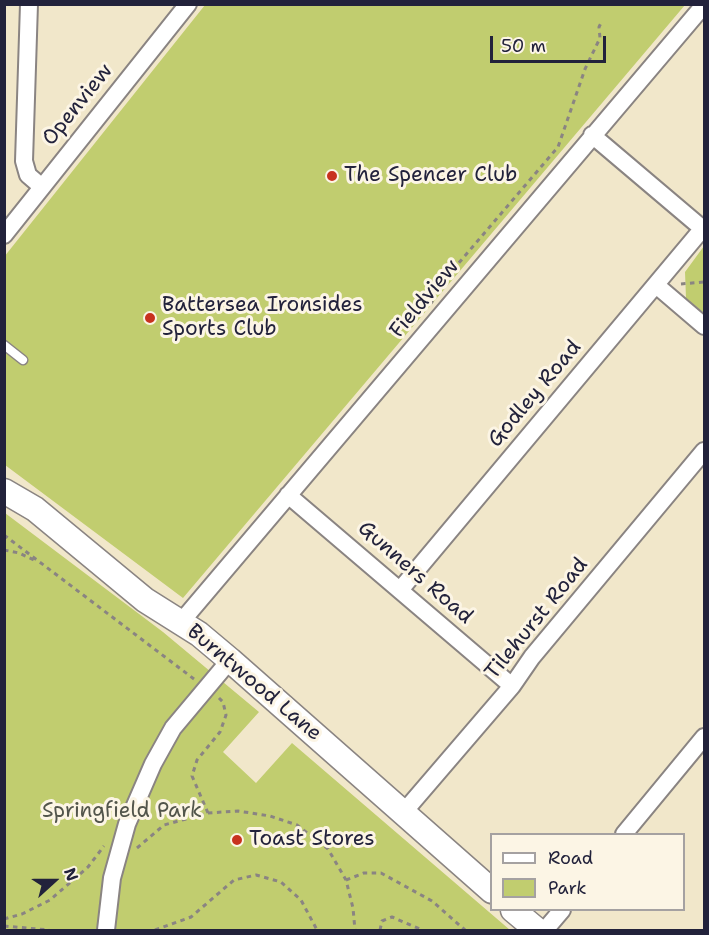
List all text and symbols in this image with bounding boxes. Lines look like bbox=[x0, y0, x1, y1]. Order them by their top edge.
scale bar bbox=[493, 24, 608, 62]
text: 50 m bbox=[501, 34, 546, 58]
street label: Openview bbox=[37, 59, 119, 151]
place label: The Spencer Club bbox=[344, 163, 517, 189]
marker: The Spencer Club bbox=[325, 169, 339, 183]
street label: Fieldview bbox=[385, 255, 465, 343]
place label: Battersea Ironsides Sports Club bbox=[162, 293, 363, 343]
marker: Battersea Ironsides Sports Club bbox=[143, 311, 157, 325]
street label: Godley Road bbox=[483, 335, 587, 453]
street label: Gunners Road bbox=[352, 516, 478, 630]
street label: Tilehurst Road bbox=[480, 553, 594, 685]
street label: Burntwood Lane bbox=[181, 619, 327, 747]
park label: Springfield Park bbox=[42, 799, 202, 825]
place label: Toast Stores bbox=[249, 827, 375, 853]
marker: Toast Stores bbox=[230, 833, 244, 847]
legend bbox=[490, 833, 685, 911]
text: Road bbox=[548, 846, 593, 870]
north arrow bbox=[24, 851, 84, 911]
text: N bbox=[59, 865, 83, 884]
text: Park bbox=[548, 876, 587, 900]

